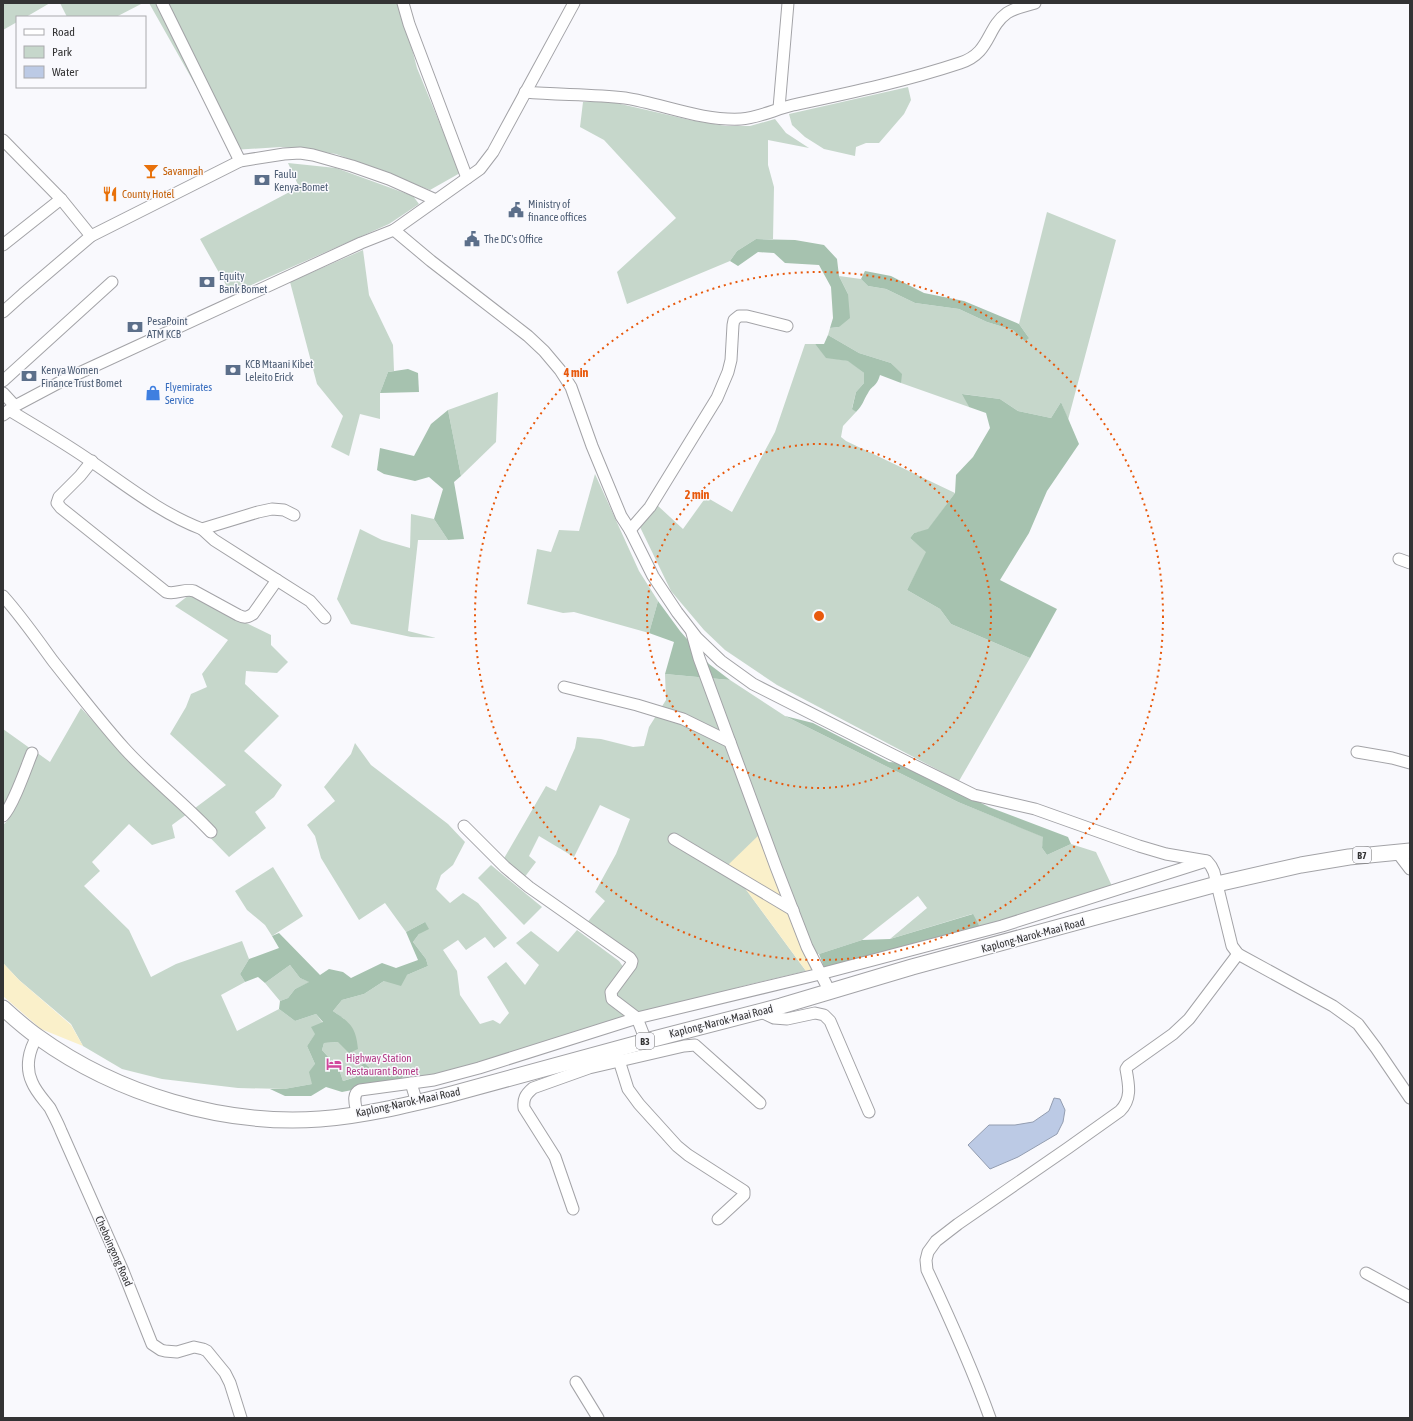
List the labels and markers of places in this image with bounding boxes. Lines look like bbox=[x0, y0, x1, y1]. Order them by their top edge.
bar icon: Savannah bbox=[142, 162, 160, 180]
place label: Savannah bbox=[163, 165, 203, 177]
place label: Faulu Kenya-Bomet bbox=[274, 168, 328, 193]
bank icon: Faulu Kenya-Bomet bbox=[253, 171, 271, 189]
restaurant icon: County Hotel bbox=[101, 185, 119, 203]
place label: County Hotel bbox=[122, 188, 175, 200]
place label: Ministry of finance offices bbox=[528, 198, 587, 223]
public building icon: Ministry of finance offices bbox=[507, 201, 525, 219]
public building icon: The DC's Office bbox=[463, 230, 481, 248]
place label: The DC's Office bbox=[484, 233, 543, 245]
place label: Equity Bank Bomet bbox=[219, 270, 267, 295]
bank icon: Equity Bank Bomet bbox=[198, 273, 216, 291]
place label: PesaPoint ATM KCB bbox=[147, 315, 188, 340]
bank icon: PesaPoint ATM KCB bbox=[126, 318, 144, 336]
place label: KCB Mtaani Kibet Leleito Erick bbox=[245, 358, 313, 383]
bank icon: KCB Mtaani Kibet Leleito Erick bbox=[224, 361, 242, 379]
place label: Kenya Women Finance Trust Bomet bbox=[41, 364, 122, 389]
bank icon: Kenya Women Finance Trust Bomet bbox=[20, 367, 38, 385]
place label: Flyemirates Service bbox=[165, 381, 212, 406]
shop icon: Flyemirates Service bbox=[144, 384, 162, 402]
centre of rings bbox=[812, 609, 826, 623]
place label: Highway Station Restaurant Bomet bbox=[346, 1052, 419, 1077]
hotel icon: Highway Station Restaurant Bomet bbox=[325, 1055, 343, 1073]

